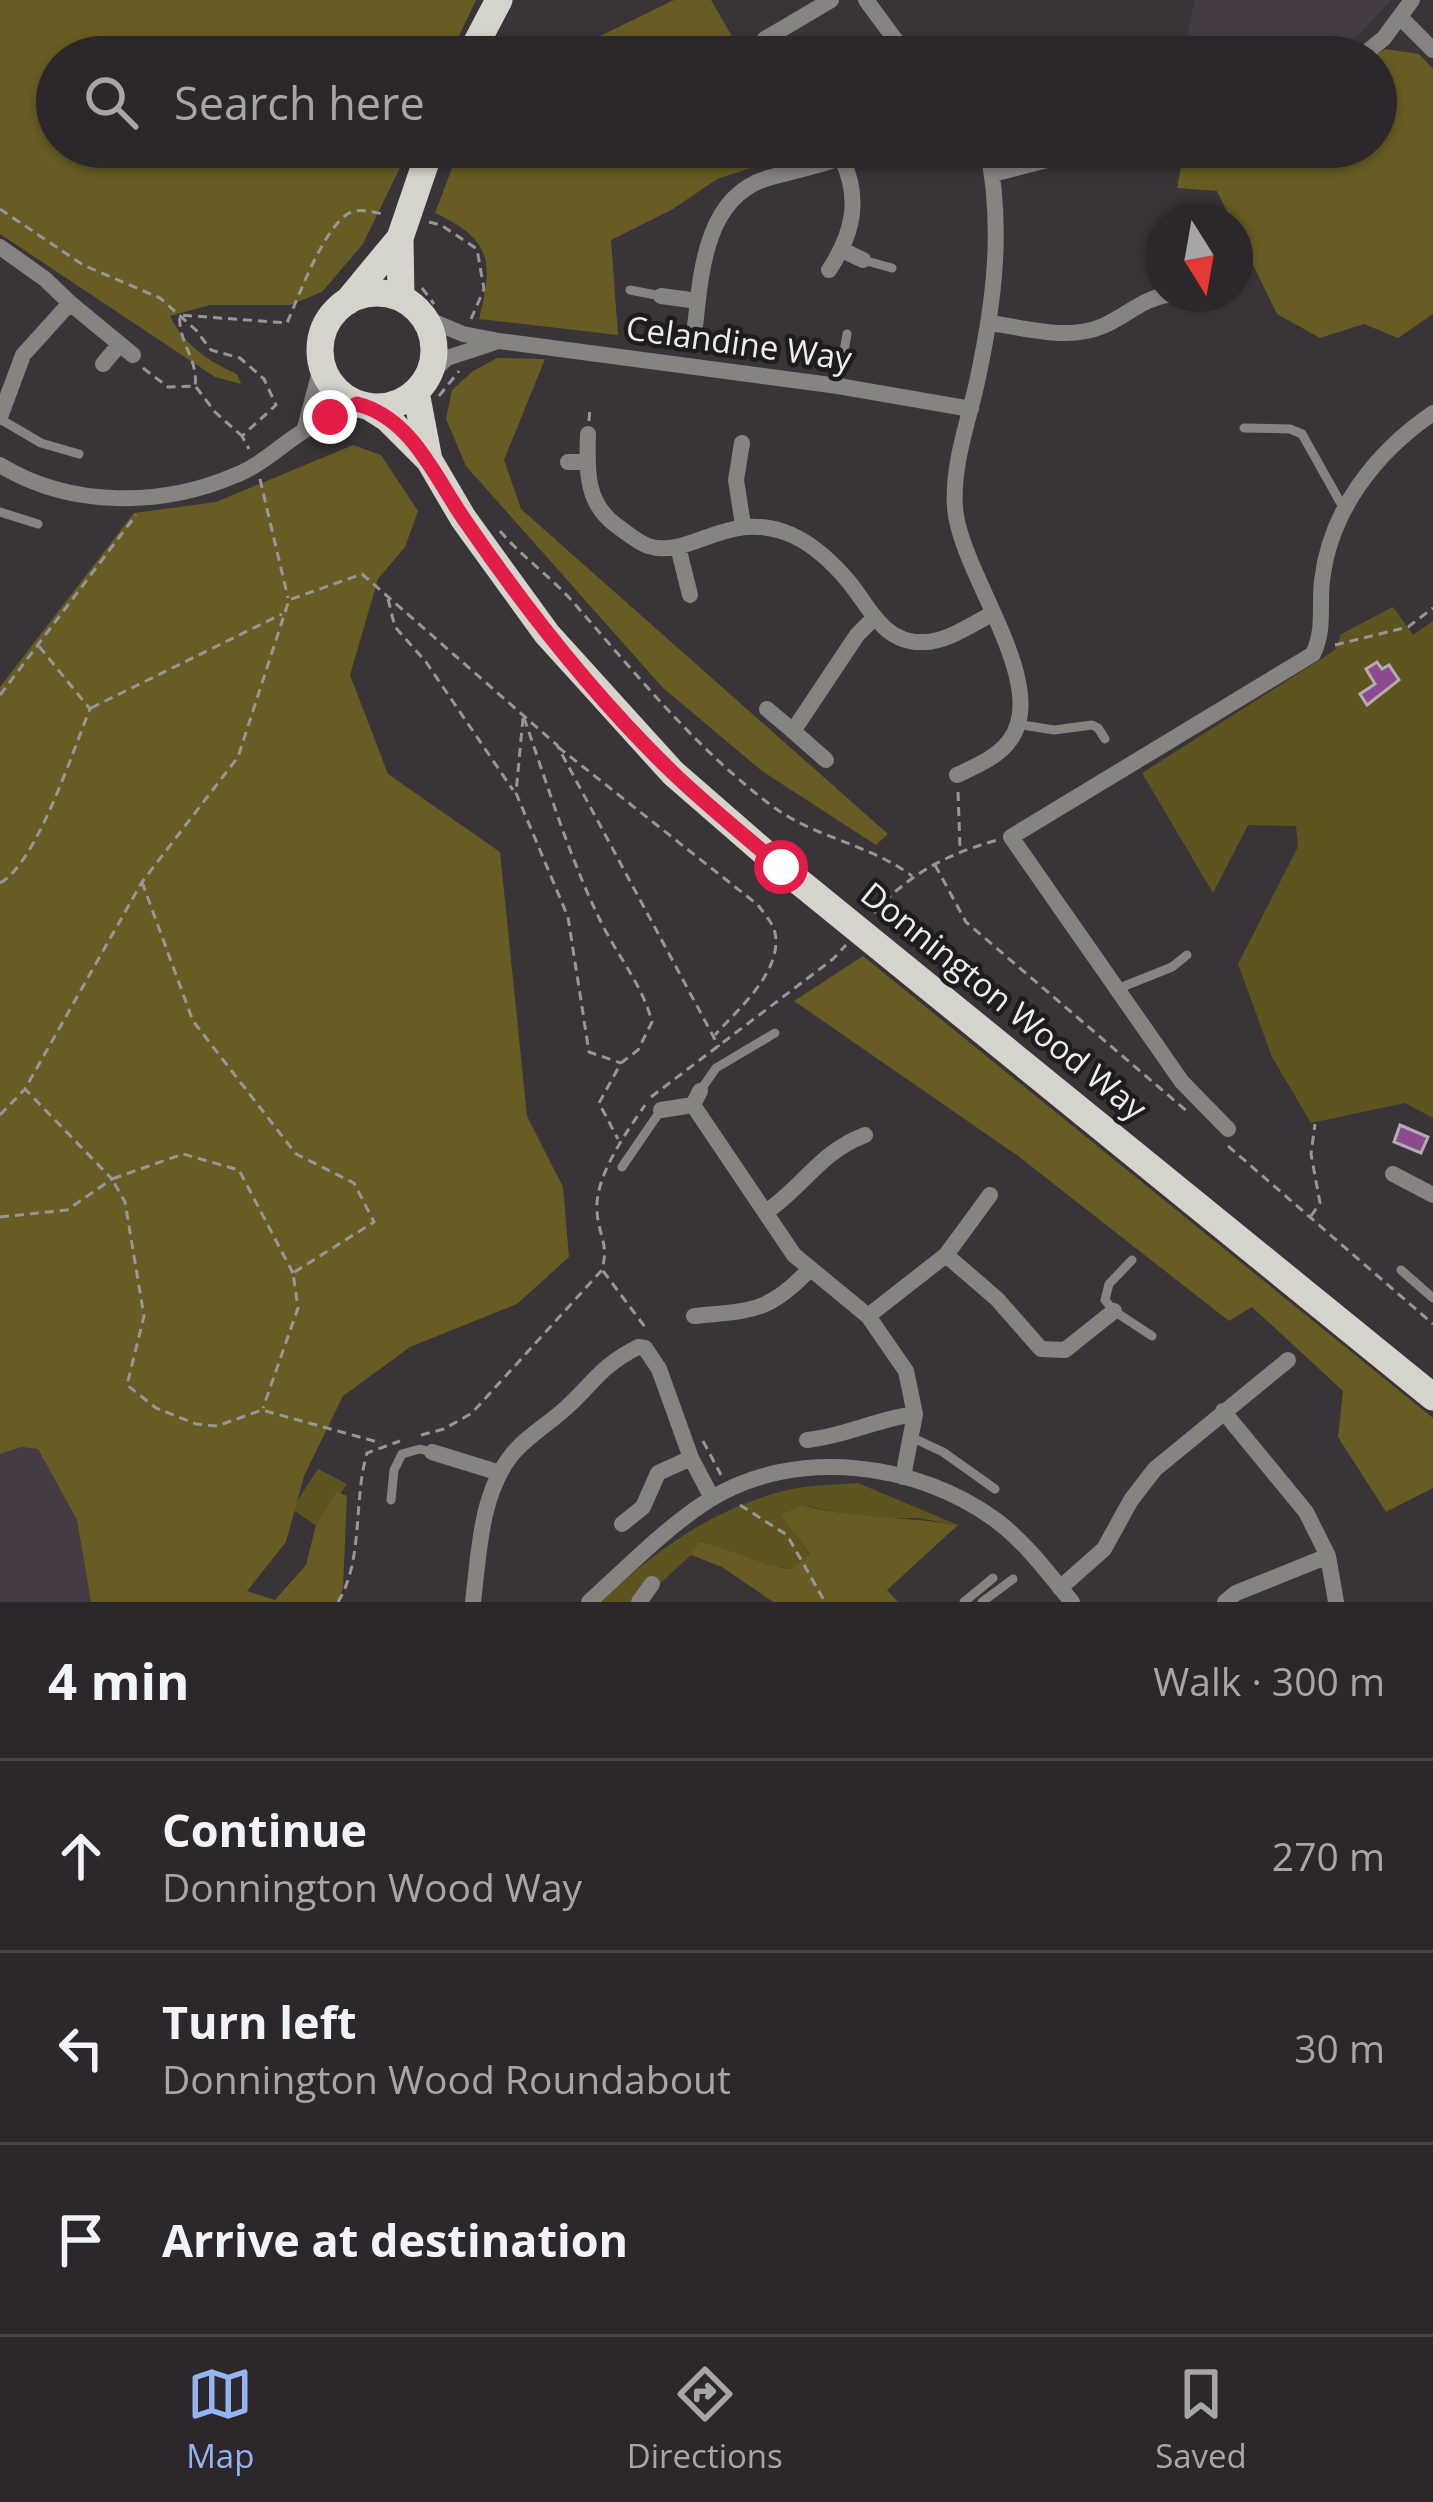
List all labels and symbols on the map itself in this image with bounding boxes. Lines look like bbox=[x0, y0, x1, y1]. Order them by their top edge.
north arrow bbox=[1145, 204, 1253, 312]
street label: Celandine Way bbox=[623, 304, 855, 381]
route end bbox=[303, 390, 357, 444]
route start bbox=[754, 840, 808, 894]
street label: Donnington Wood Way bbox=[852, 871, 1157, 1130]

